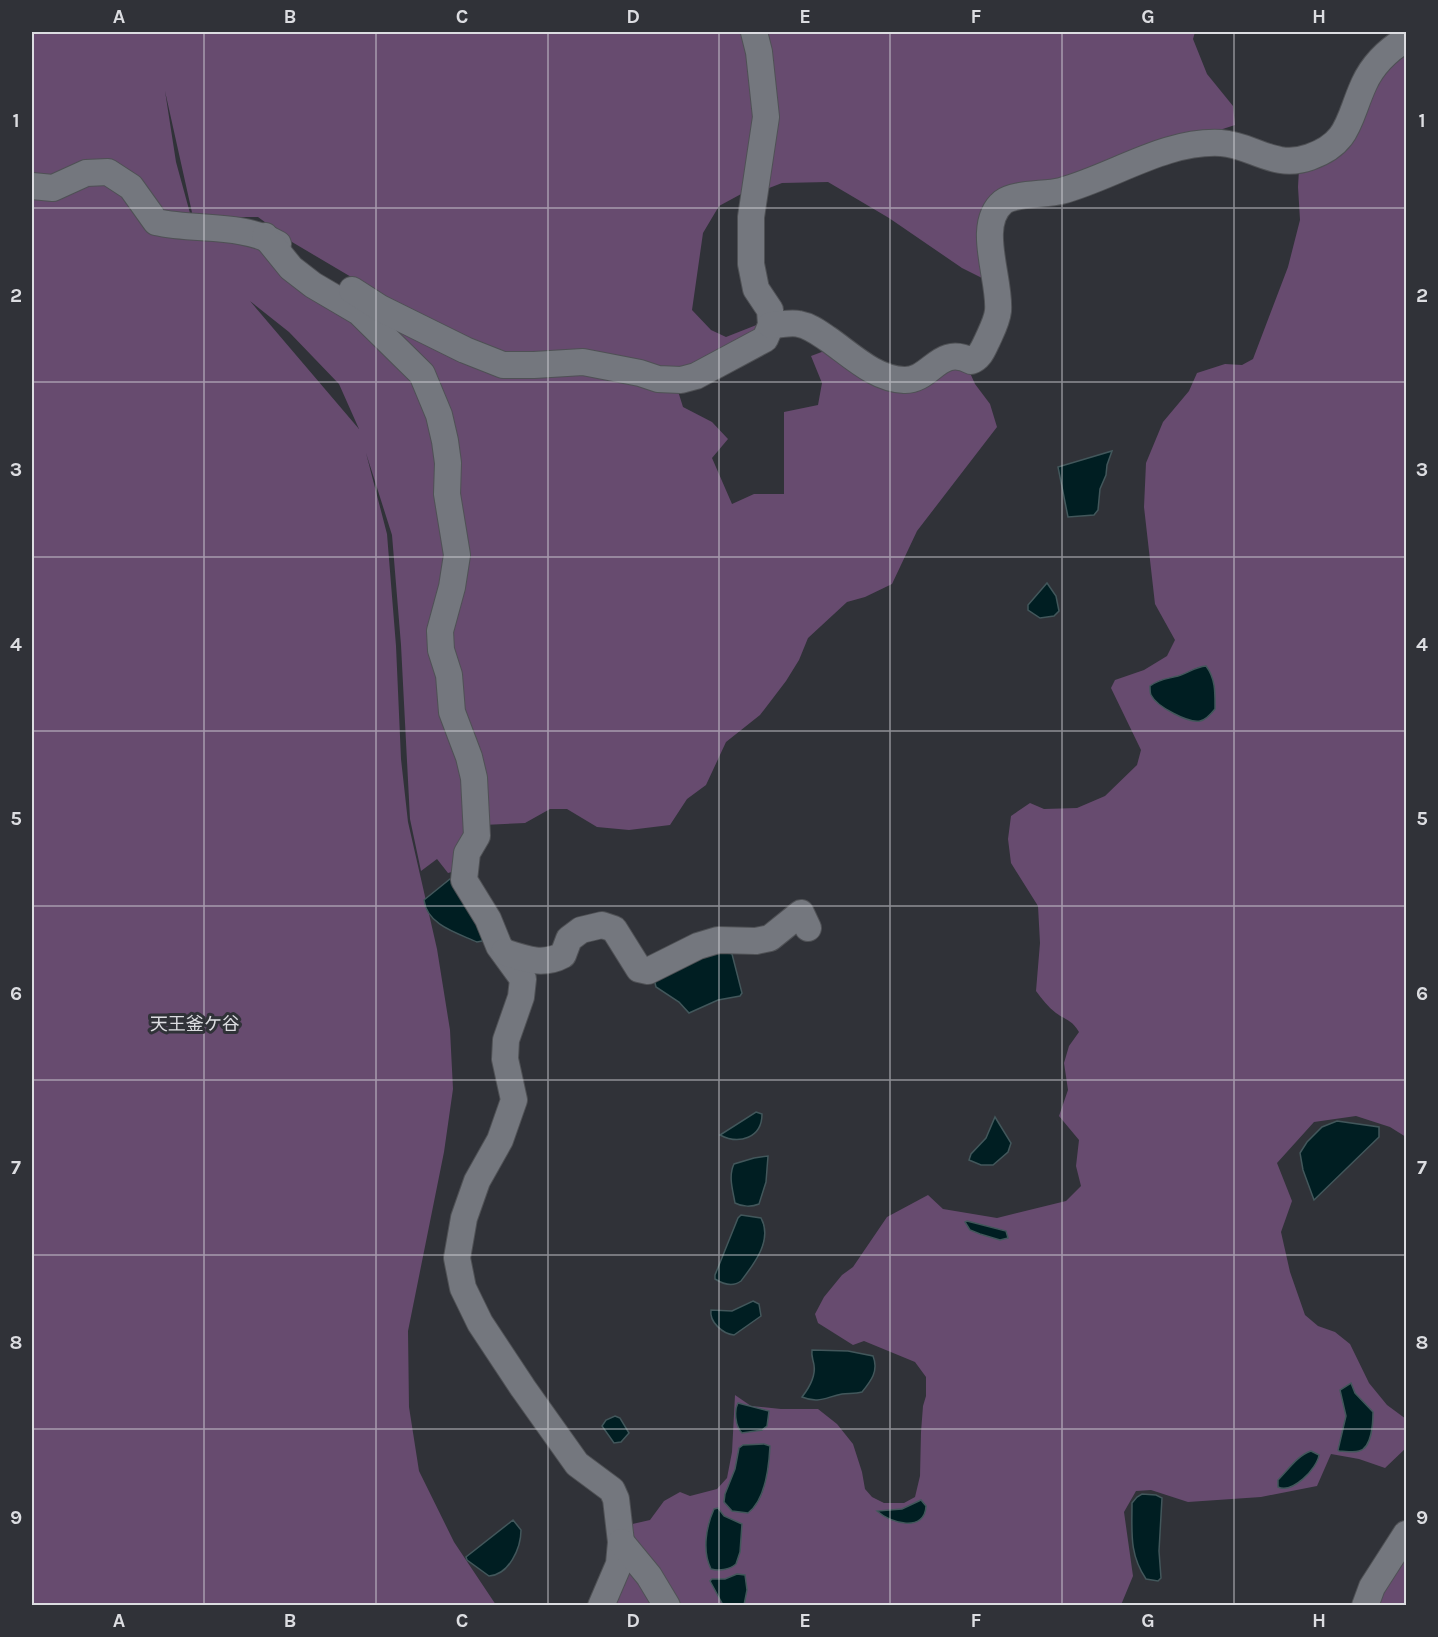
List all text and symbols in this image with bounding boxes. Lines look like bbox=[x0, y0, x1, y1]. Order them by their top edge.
text: A bbox=[113, 5, 126, 28]
text: B bbox=[284, 5, 296, 28]
text: C bbox=[456, 5, 468, 28]
text: D bbox=[626, 5, 640, 28]
text: E bbox=[799, 5, 811, 28]
text: F bbox=[971, 5, 982, 28]
text: G bbox=[1141, 5, 1155, 28]
text: H bbox=[1312, 5, 1326, 28]
text: 1 bbox=[12, 109, 20, 132]
text: 1 bbox=[1418, 109, 1426, 132]
text: 2 bbox=[10, 284, 22, 307]
text: 2 bbox=[1416, 284, 1428, 307]
text: 3 bbox=[10, 458, 22, 481]
text: 3 bbox=[1416, 458, 1428, 481]
text: 4 bbox=[10, 633, 22, 656]
text: 4 bbox=[1416, 633, 1428, 656]
text: 5 bbox=[10, 807, 22, 830]
text: 5 bbox=[1416, 807, 1428, 830]
text: 6 bbox=[10, 982, 22, 1005]
text: 6 bbox=[1416, 982, 1428, 1005]
district label: 天王釜ケ谷 bbox=[150, 1013, 240, 1035]
text: 7 bbox=[11, 1156, 21, 1179]
text: 7 bbox=[1417, 1156, 1427, 1179]
text: 8 bbox=[10, 1331, 22, 1354]
text: 8 bbox=[1416, 1331, 1428, 1354]
text: 9 bbox=[10, 1506, 22, 1529]
text: 9 bbox=[1416, 1506, 1428, 1529]
text: A bbox=[113, 1609, 126, 1632]
text: B bbox=[284, 1609, 296, 1632]
text: C bbox=[456, 1609, 468, 1632]
text: D bbox=[626, 1609, 640, 1632]
text: E bbox=[799, 1609, 811, 1632]
text: F bbox=[971, 1609, 982, 1632]
text: G bbox=[1141, 1609, 1155, 1632]
text: H bbox=[1312, 1609, 1326, 1632]

